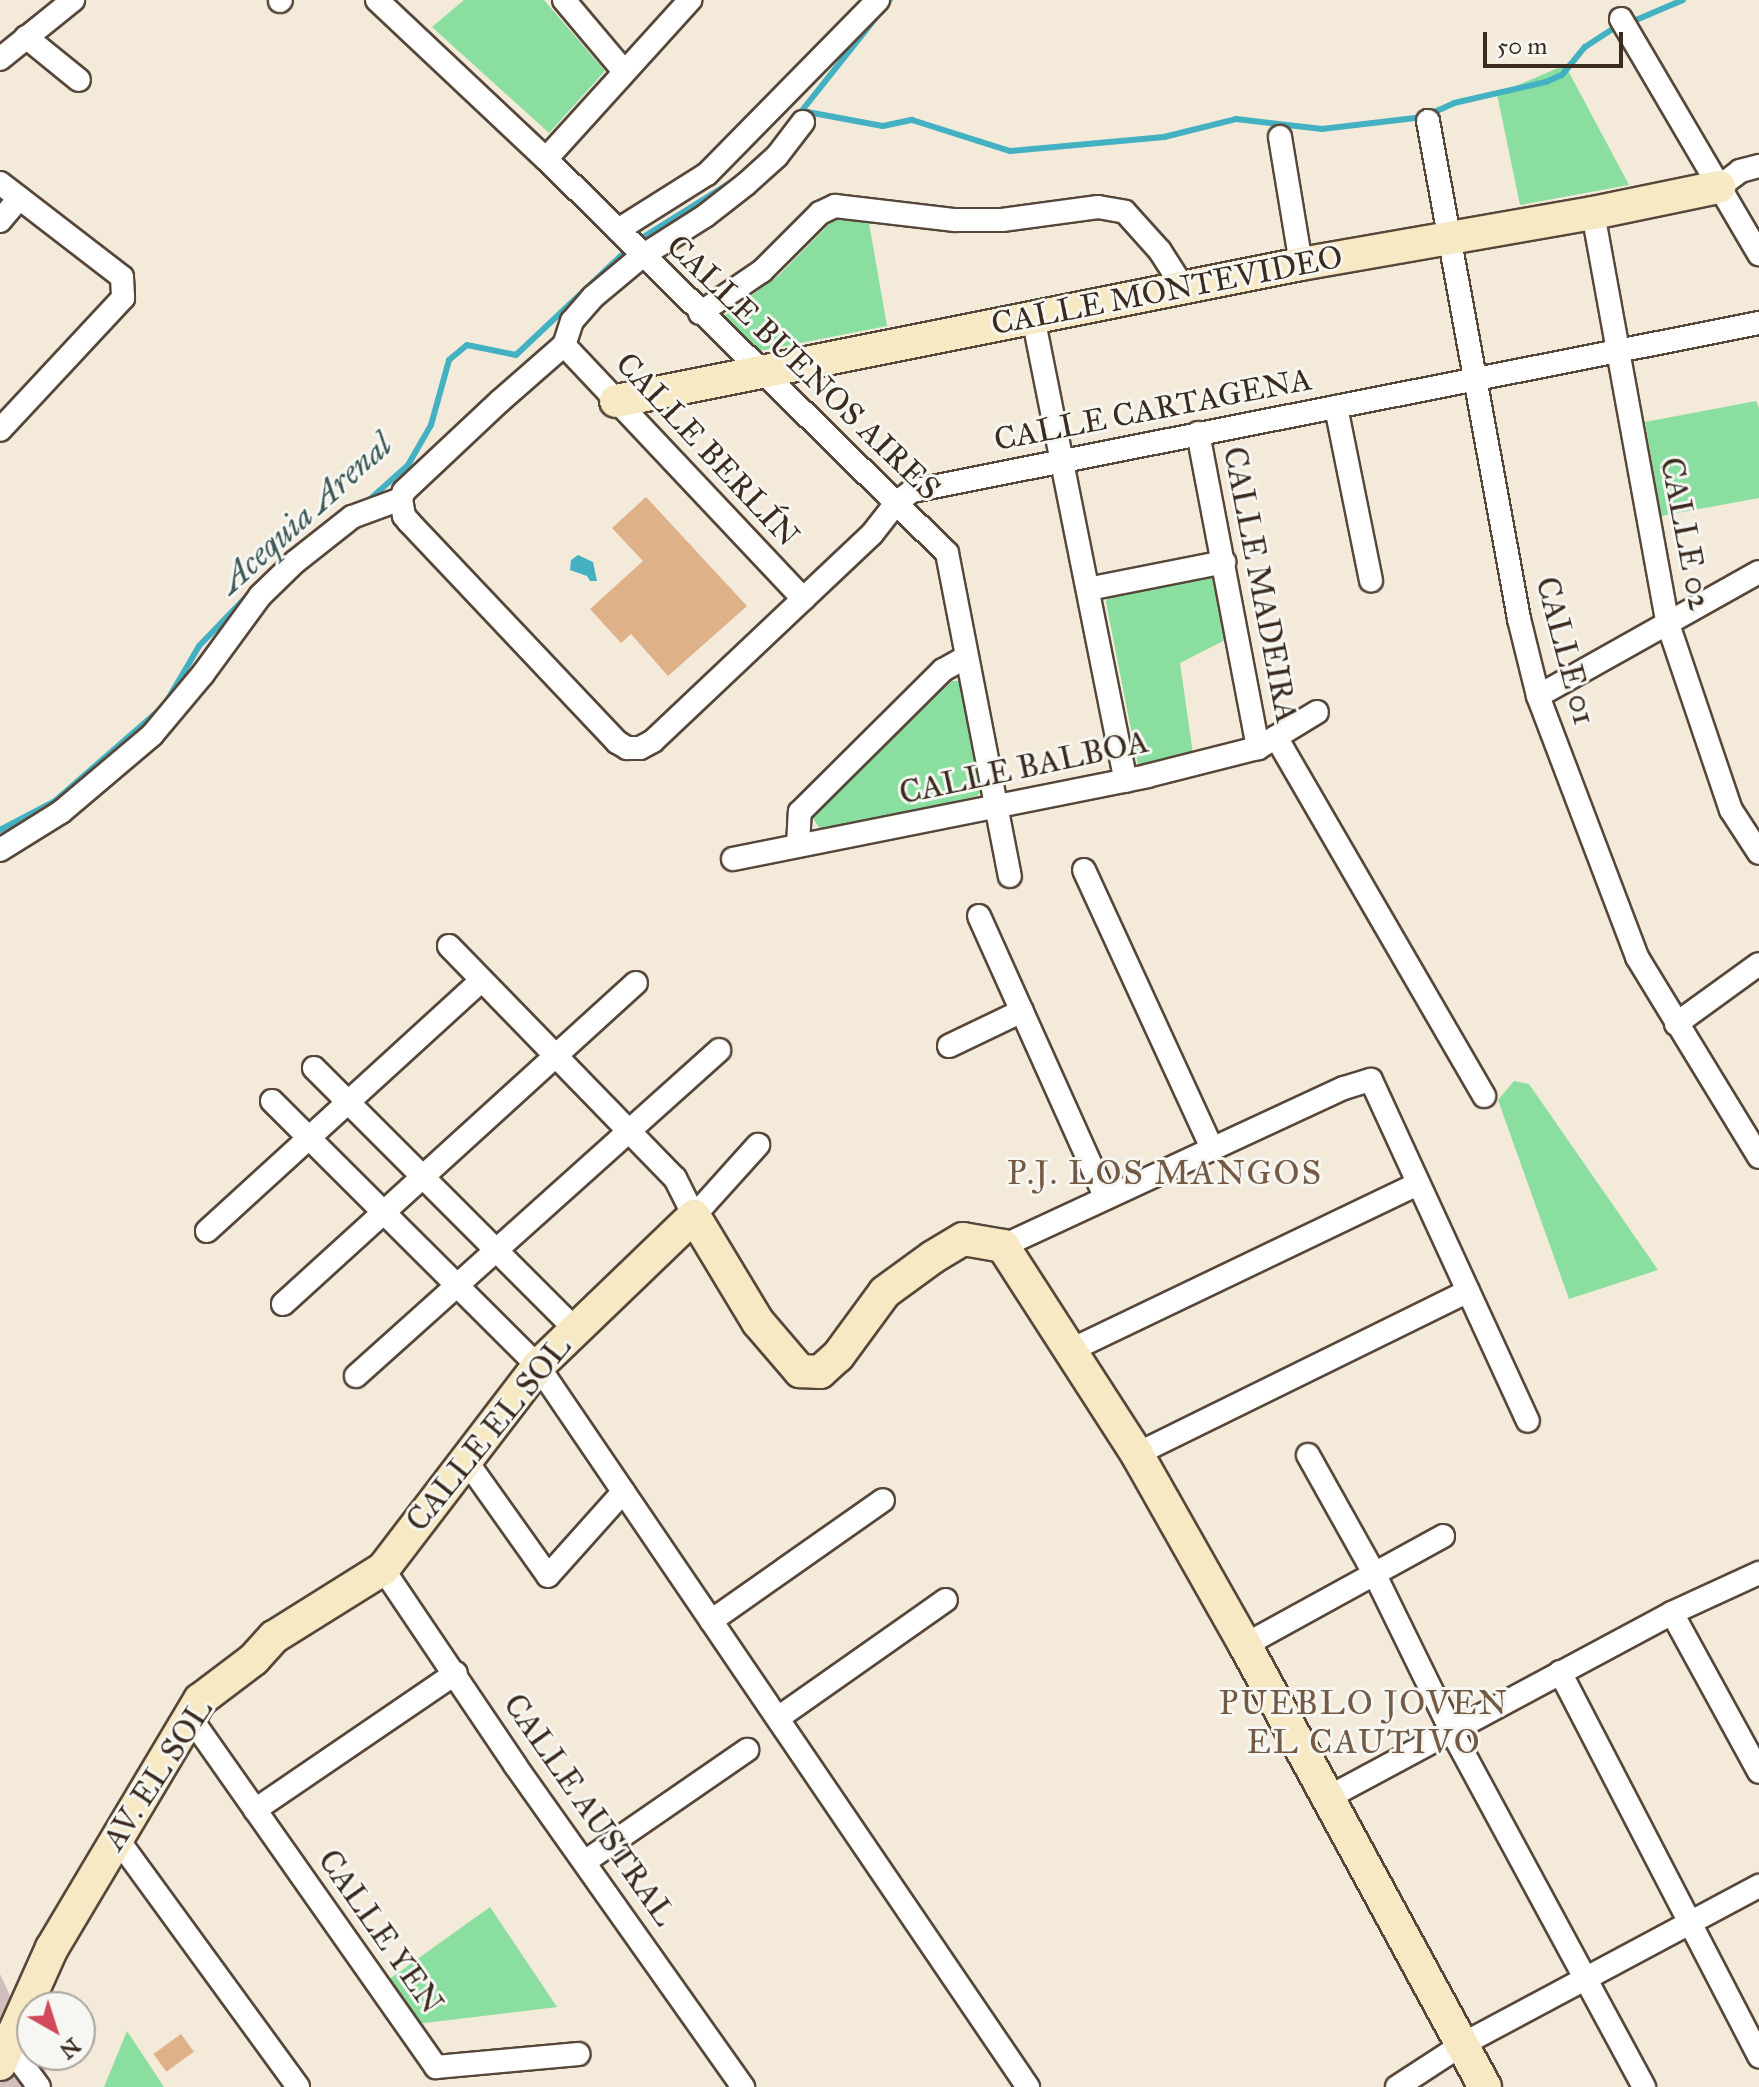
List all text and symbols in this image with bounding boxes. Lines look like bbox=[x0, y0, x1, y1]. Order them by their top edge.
scale bar bbox=[1487, 16, 1627, 66]
text: 50 m bbox=[1497, 31, 1547, 61]
street label: CALLE BUENOS AIRES bbox=[658, 227, 948, 509]
street label: CALLE MONTEVIDEO bbox=[988, 238, 1346, 344]
street label: CALLE BERLÍN bbox=[607, 345, 807, 555]
street label: CALLE CARTAGENA bbox=[991, 360, 1315, 460]
water label: Acequia Arenal bbox=[210, 425, 400, 601]
street label: CALLE MADEIRA bbox=[1214, 444, 1306, 726]
street label: CALLE 02 bbox=[1651, 454, 1719, 614]
street label: CALLE 01 bbox=[1527, 573, 1603, 729]
street label: CALLE BALBOA bbox=[896, 723, 1152, 813]
district label: P.J. LOS MANGOS bbox=[1007, 1153, 1323, 1193]
street label: CALLE EL SOL bbox=[399, 1329, 579, 1539]
district label: PUEBLO JOVEN EL CAUTIVO bbox=[1219, 1682, 1509, 1762]
street label: CALLE AUSTRAL bbox=[495, 1687, 683, 1933]
street label: AV. EL SOL bbox=[95, 1692, 221, 1858]
street label: CALLE YEN bbox=[309, 1843, 451, 2021]
north arrow bbox=[16, 1991, 96, 2071]
text: N bbox=[54, 2032, 86, 2065]

